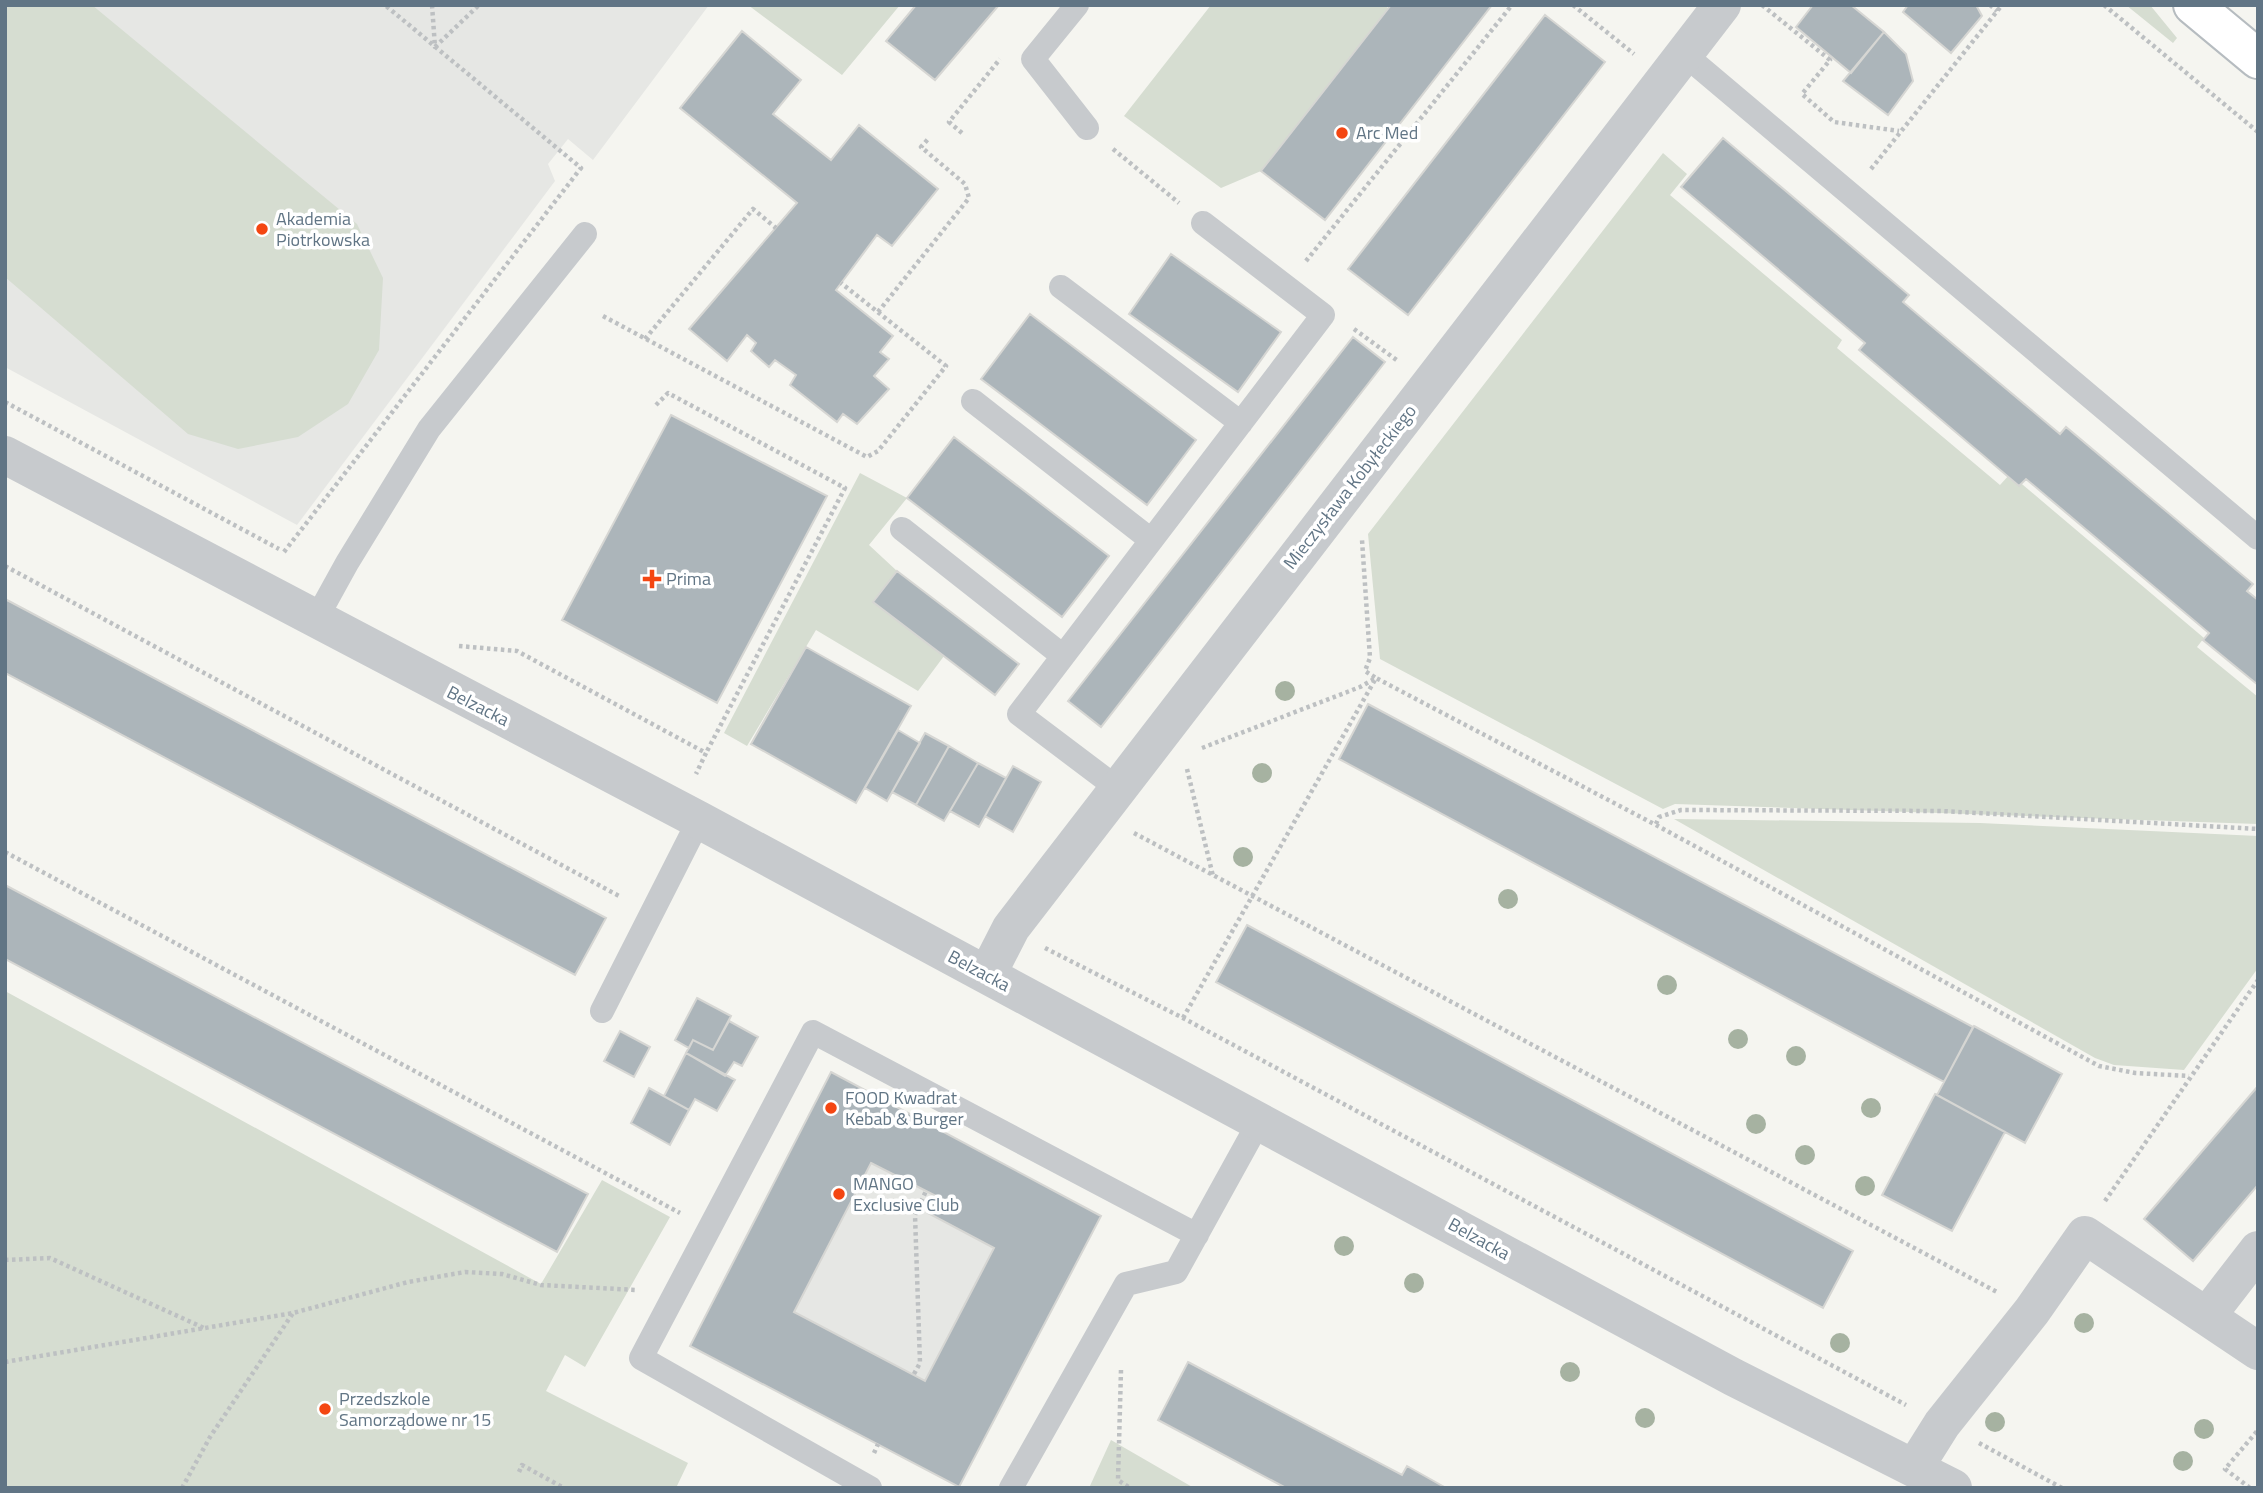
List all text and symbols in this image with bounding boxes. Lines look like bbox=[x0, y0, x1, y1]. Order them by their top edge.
place label: Arc Med bbox=[1356, 119, 1418, 146]
marker: Arc Med bbox=[1334, 125, 1350, 141]
place label: Akademia Piotrkowska bbox=[276, 205, 370, 253]
marker: Akademia Piotrkowska bbox=[254, 221, 270, 237]
street label: Mieczysława Kobyłeckiego bbox=[1277, 399, 1423, 575]
place label: Prima bbox=[666, 565, 711, 592]
marker: Prima bbox=[644, 571, 660, 587]
street label: Belzacka bbox=[442, 678, 514, 733]
street label: Belzacka bbox=[943, 943, 1015, 998]
place label: FOOD Kwadrat Kebab & Burger bbox=[845, 1084, 964, 1132]
marker: FOOD Kwadrat Kebab & Burger bbox=[823, 1100, 839, 1116]
place label: MANGO Exclusive Club bbox=[853, 1170, 959, 1218]
marker: MANGO Exclusive Club bbox=[831, 1186, 847, 1202]
street label: Belzacka bbox=[1443, 1211, 1515, 1267]
place label: Przedszkole Samorządowe nr 15 bbox=[339, 1385, 491, 1433]
marker: Przedszkole Samorządowe nr 15 bbox=[317, 1401, 333, 1417]

